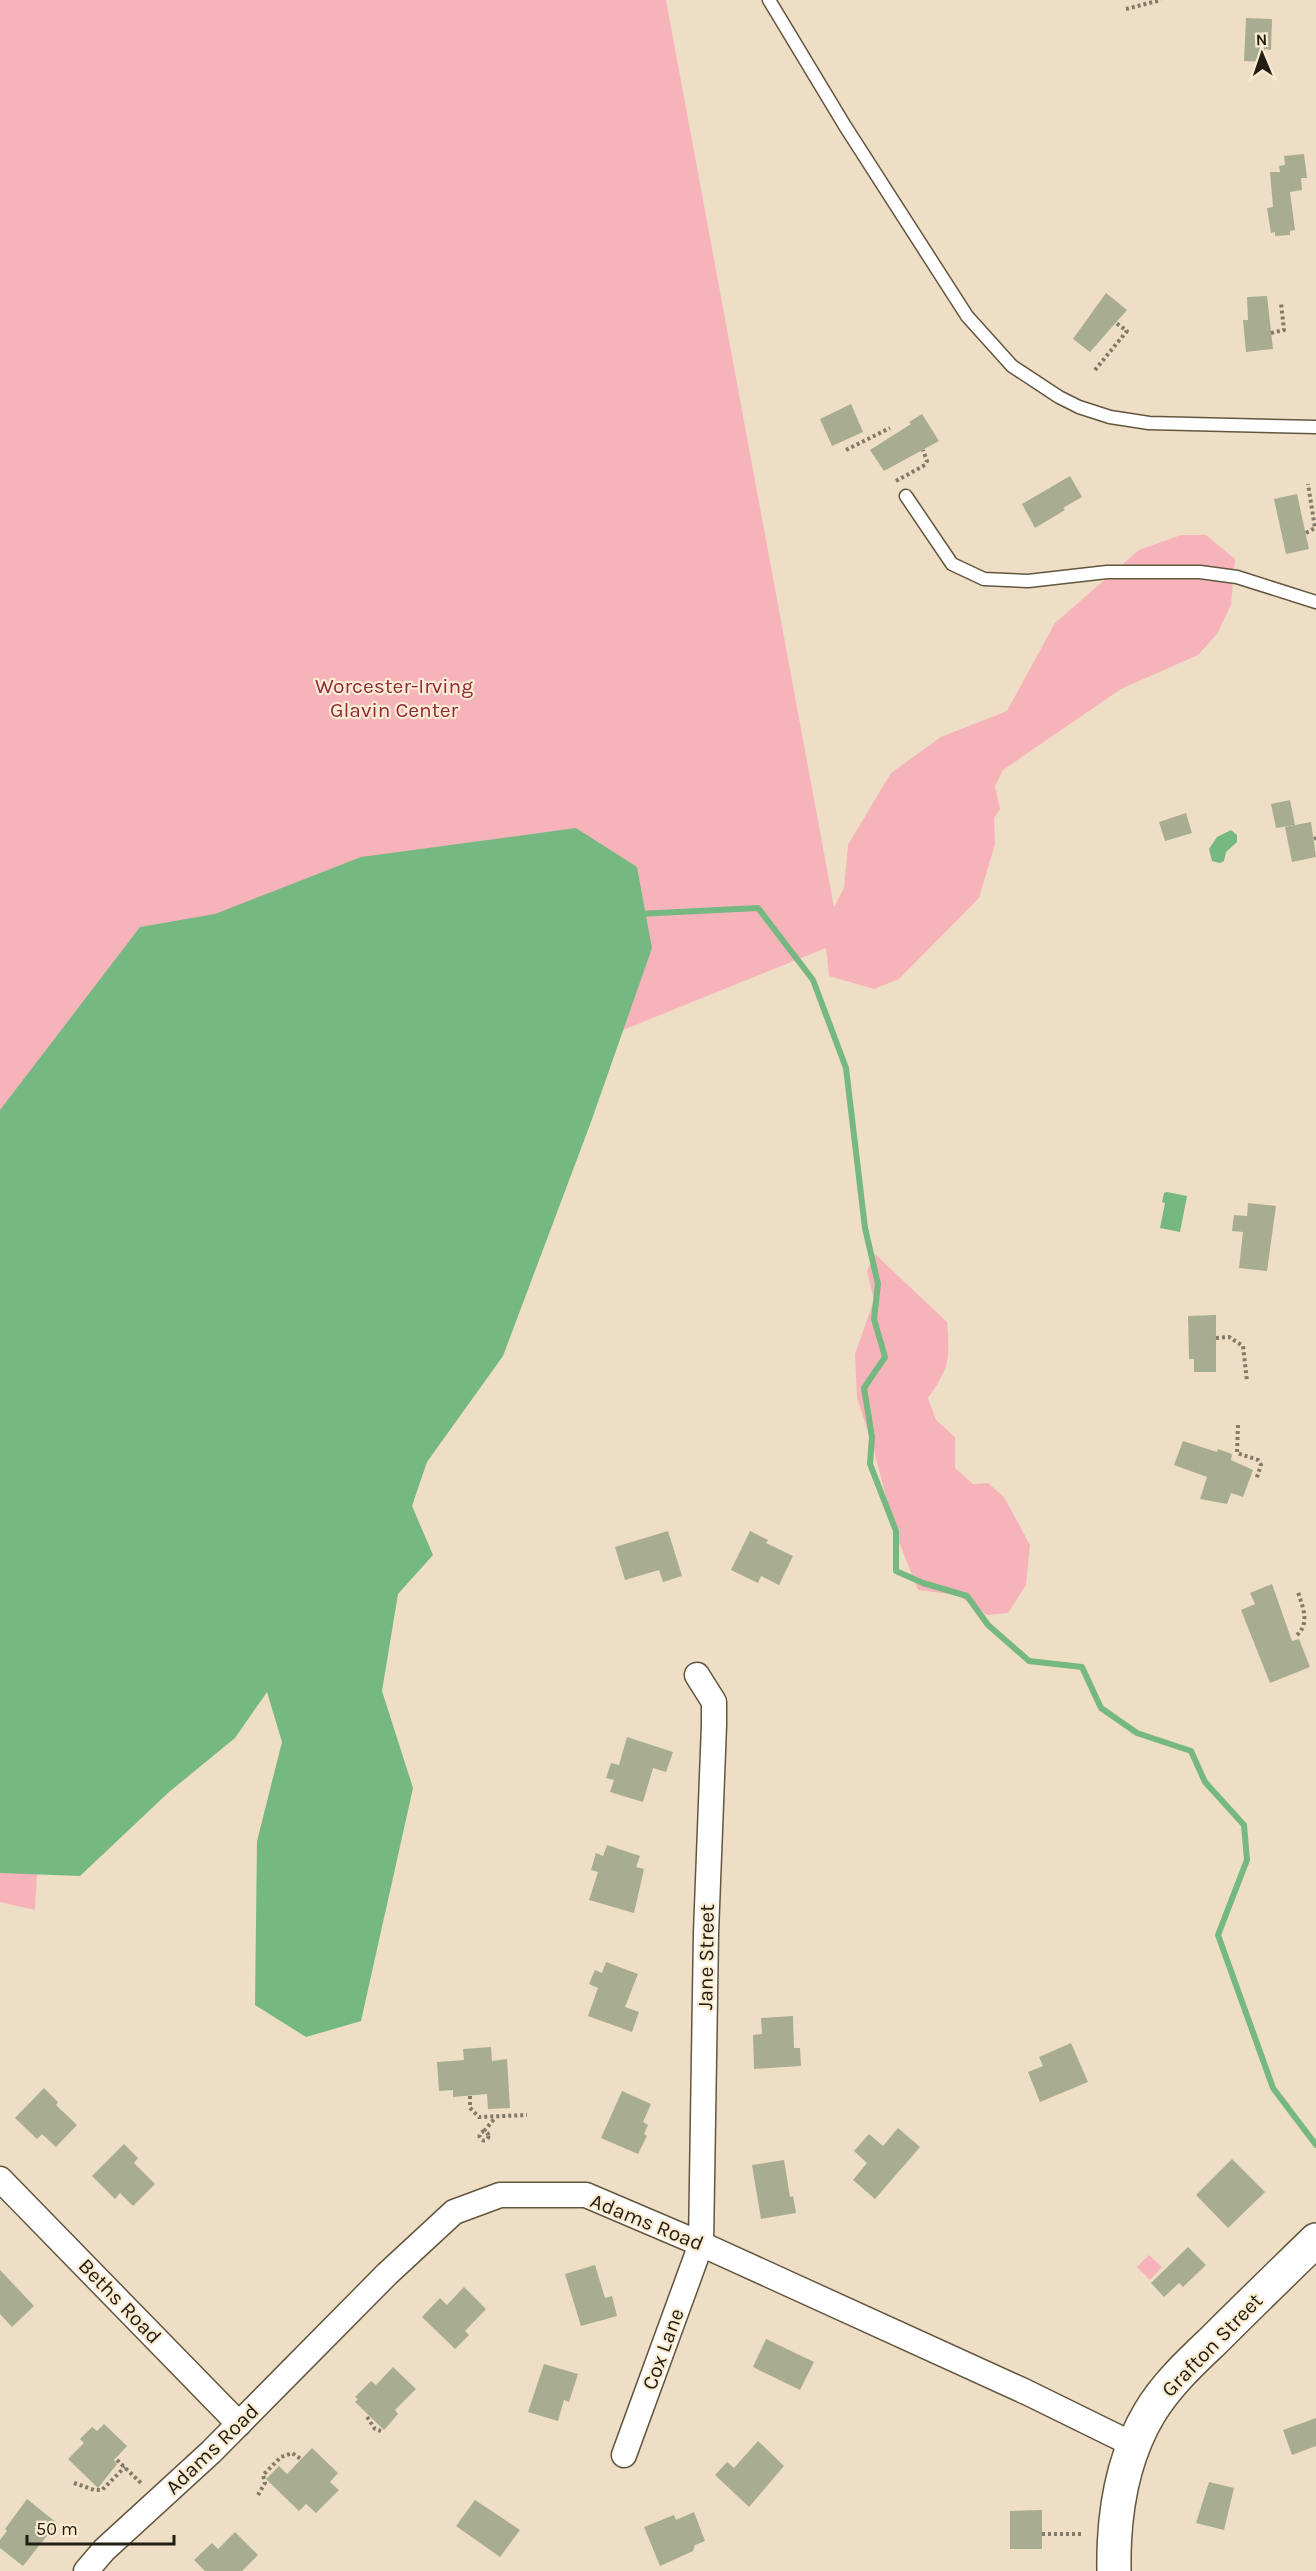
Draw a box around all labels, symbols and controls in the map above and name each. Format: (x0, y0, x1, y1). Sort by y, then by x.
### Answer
north arrow (1232, 24, 1292, 84)
text: N (1255, 30, 1268, 49)
park label: Worcester-Irving Glavin Center (315, 674, 473, 722)
street label: Jane Street (693, 1904, 719, 2010)
street label: Adams Road (587, 2188, 707, 2256)
street label: Beths Road (74, 2254, 166, 2348)
street label: Grafton Street (1157, 2288, 1267, 2402)
street label: Cox Lane (637, 2305, 689, 2393)
street label: Adams Road (160, 2399, 264, 2499)
scale bar (27, 2508, 174, 2546)
text: 50 m (36, 2518, 78, 2540)

